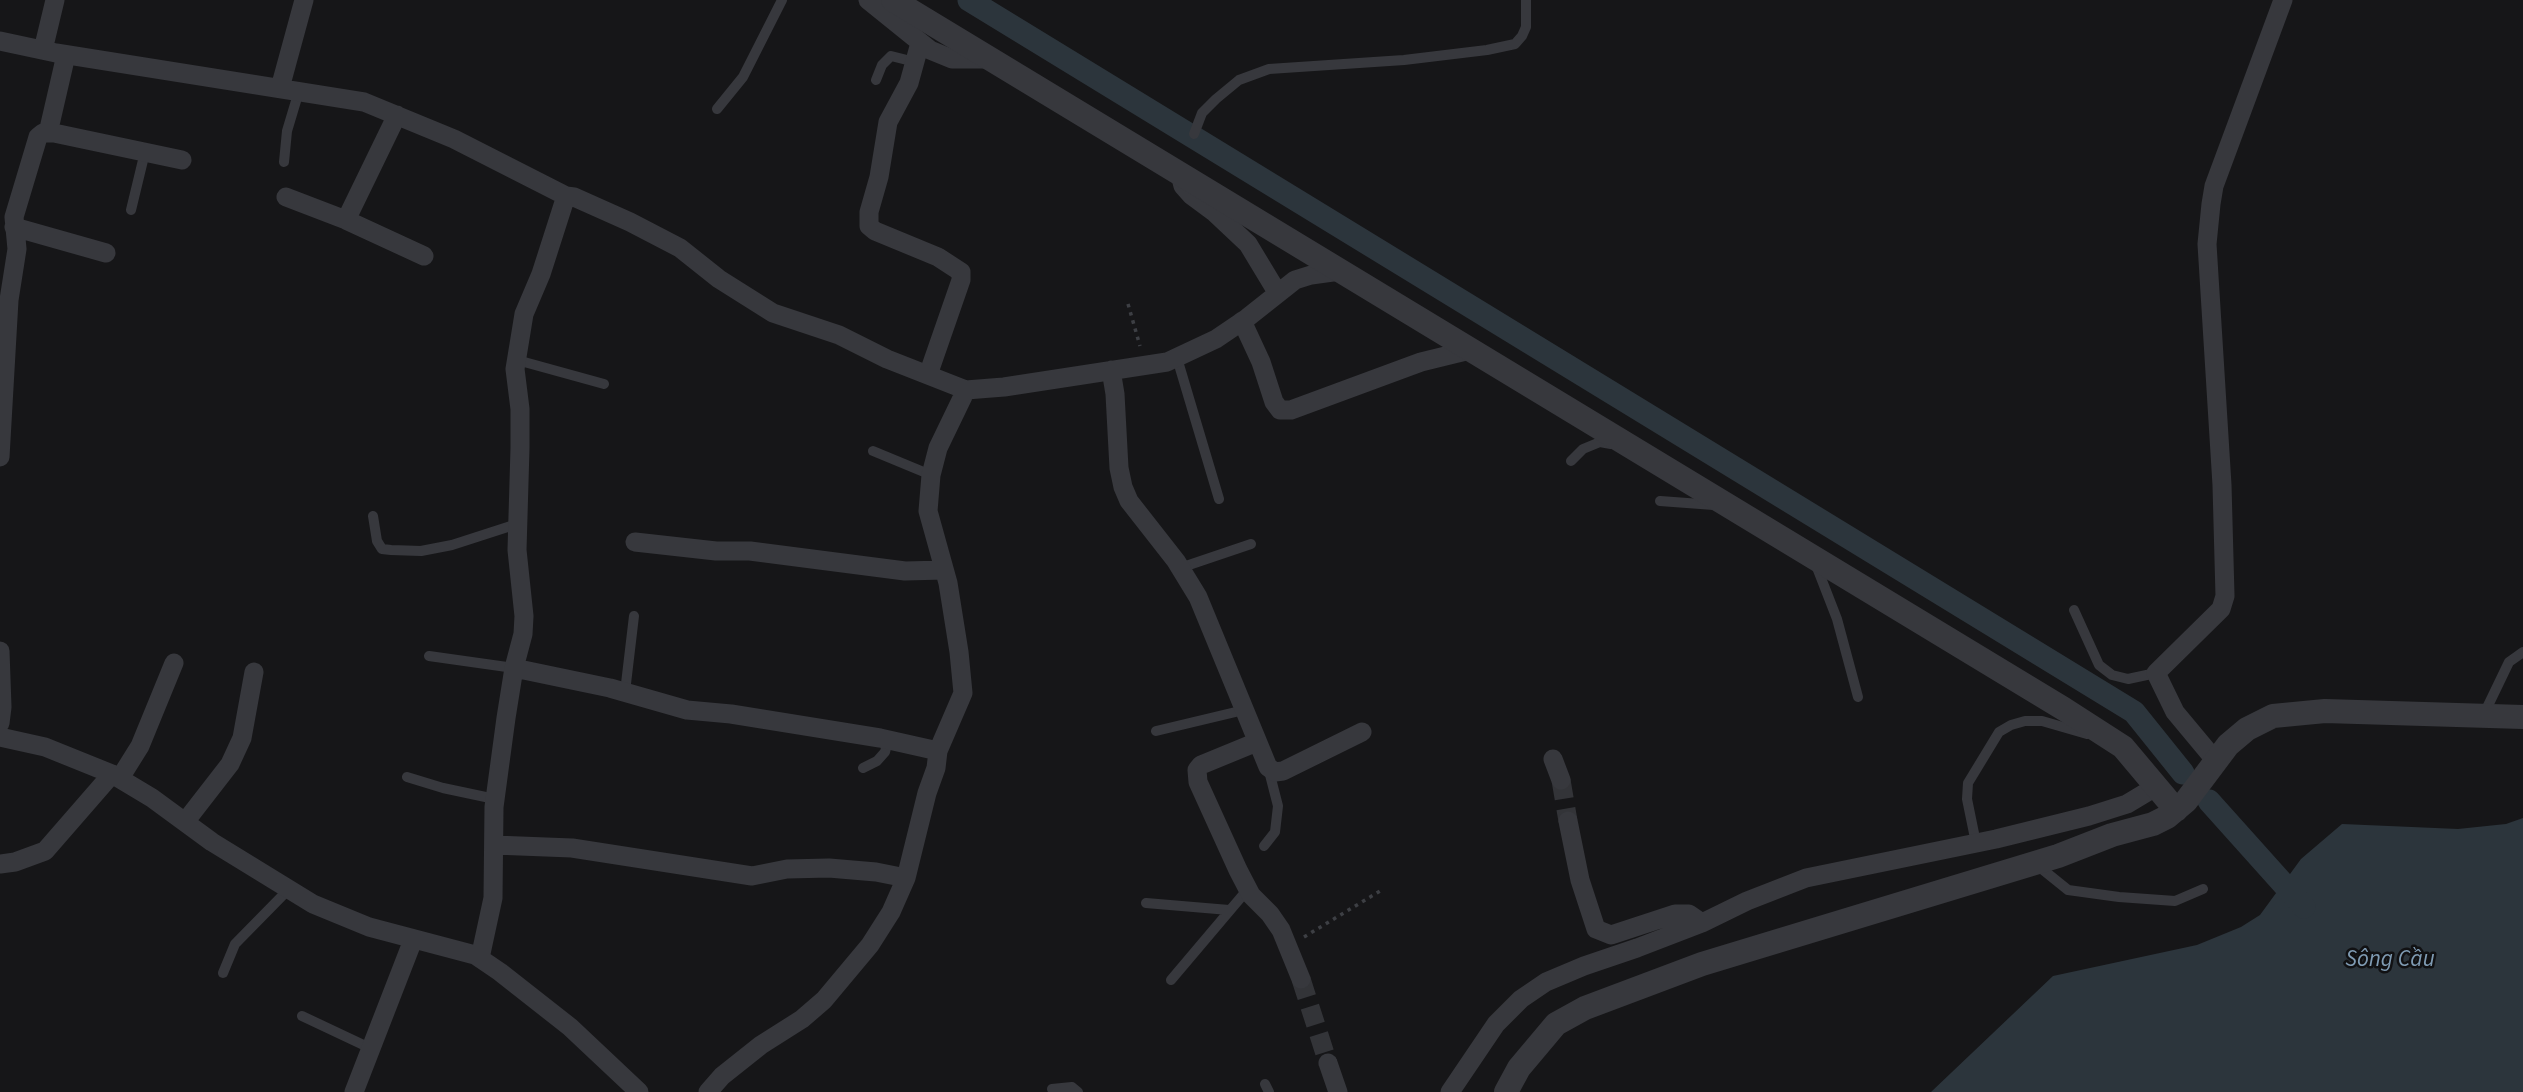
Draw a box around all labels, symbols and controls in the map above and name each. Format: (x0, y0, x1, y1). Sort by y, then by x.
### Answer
water label: Sông Cầu (2345, 947, 2435, 975)

